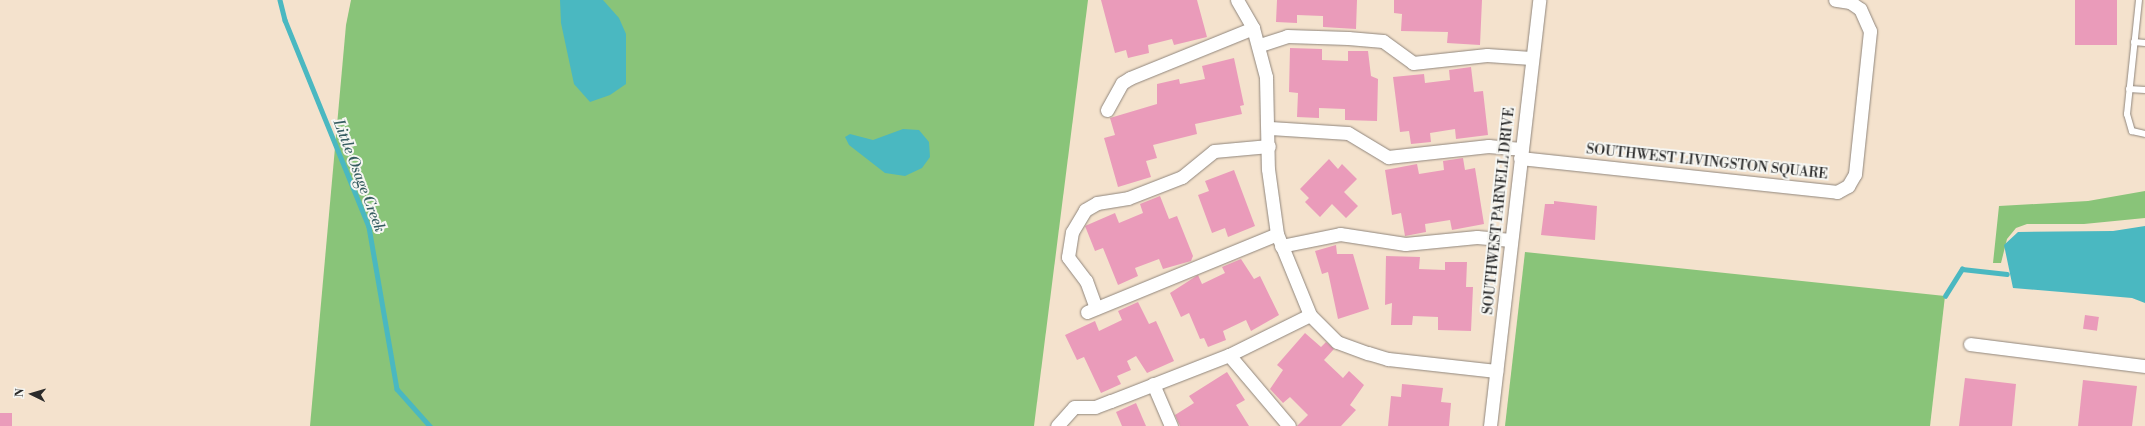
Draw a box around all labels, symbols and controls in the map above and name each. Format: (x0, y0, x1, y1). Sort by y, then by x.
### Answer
street label: SOUTHWEST PARNELL DRIVE (1480, 107, 1518, 315)
water label: Little Osage Creek (329, 117, 389, 235)
street label: SOUTHWEST LIVINGSTON SQUARE (1585, 141, 1829, 183)
north arrow (12, 374, 52, 414)
text: N (13, 388, 27, 398)

